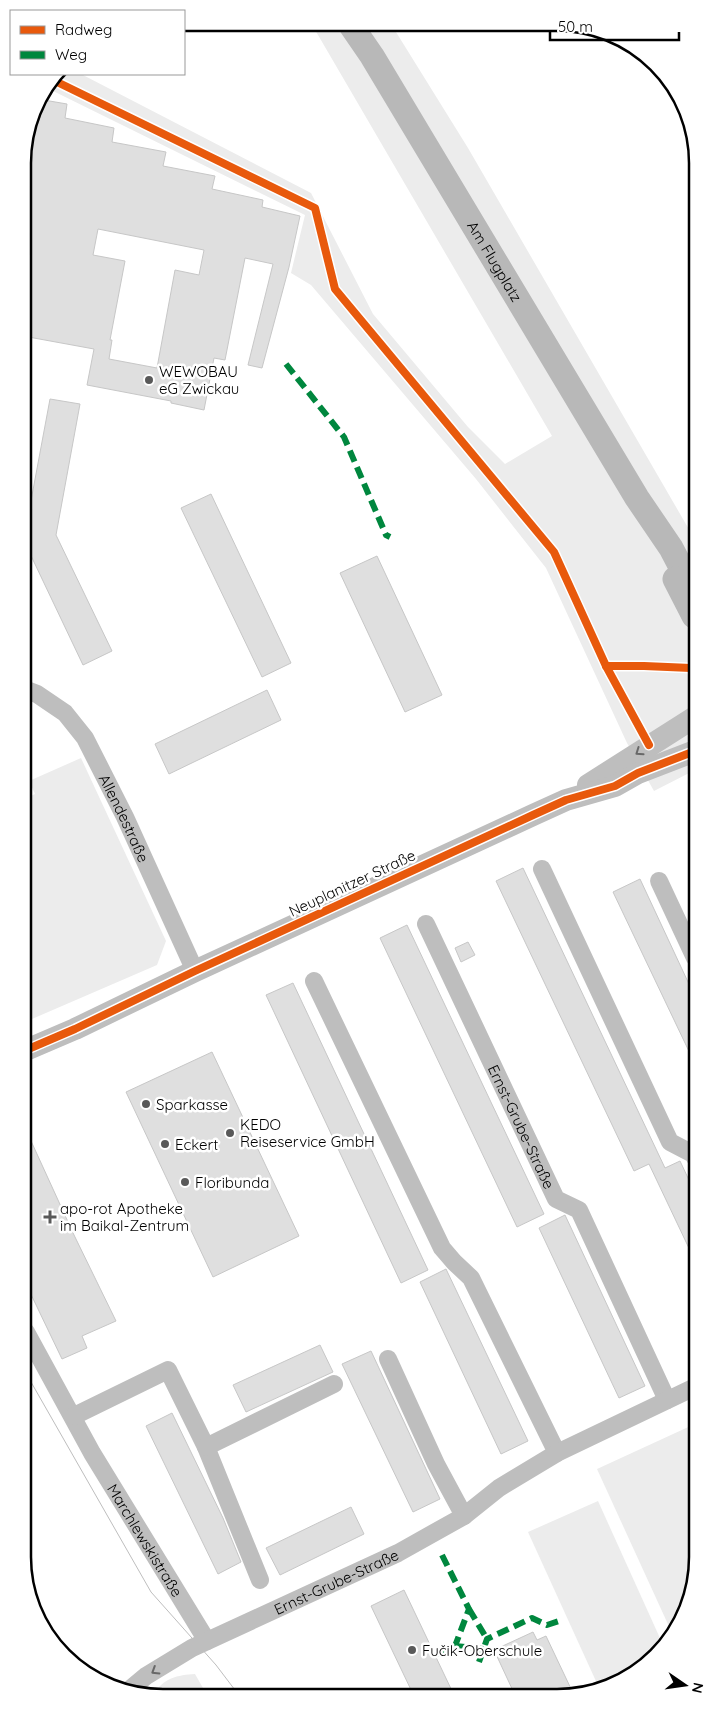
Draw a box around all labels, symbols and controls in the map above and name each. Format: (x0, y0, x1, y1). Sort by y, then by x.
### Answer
legend (10, 10, 185, 75)
scale bar (550, 10, 679, 42)
text: 50 m (558, 17, 593, 36)
text: Radweg (55, 20, 112, 39)
text: Weg (55, 45, 87, 64)
street label: Am Flugplatz (463, 217, 527, 305)
place label: WEWOBAU eG Zwickau (159, 362, 239, 398)
marker: WEWOBAU eG Zwickau (143, 374, 155, 386)
one-way arrow (635, 746, 645, 755)
street label: Allendestraße (95, 771, 154, 865)
street label: Neuplanitzer Straße (286, 845, 418, 921)
street label: Ernst-Grube-Straße (484, 1061, 559, 1192)
place label: Sparkasse (156, 1095, 228, 1114)
marker: Sparkasse (140, 1098, 152, 1110)
place label: KEDO Reiseservice GmbH (240, 1115, 375, 1151)
marker: KEDO Reiseservice GmbH (224, 1127, 236, 1139)
place label: Eckert (175, 1135, 218, 1154)
marker: Eckert (159, 1138, 171, 1150)
place label: Floribunda (195, 1173, 269, 1192)
marker: Floribunda (179, 1176, 191, 1188)
place label: apo-rot Apotheke im Baikal-Zentrum (60, 1199, 189, 1235)
marker: apo-rot Apotheke im Baikal-Zentrum (44, 1211, 56, 1223)
street label: Marchlewskistraße (104, 1480, 187, 1600)
street label: Ernst-Grube-Straße (271, 1545, 401, 1618)
place label: Fučik-Oberschule (422, 1641, 542, 1660)
marker: Fučik-Oberschule (406, 1644, 418, 1656)
north arrow (660, 1660, 710, 1710)
one-way arrow (152, 1664, 161, 1674)
text: N (688, 1681, 708, 1695)

